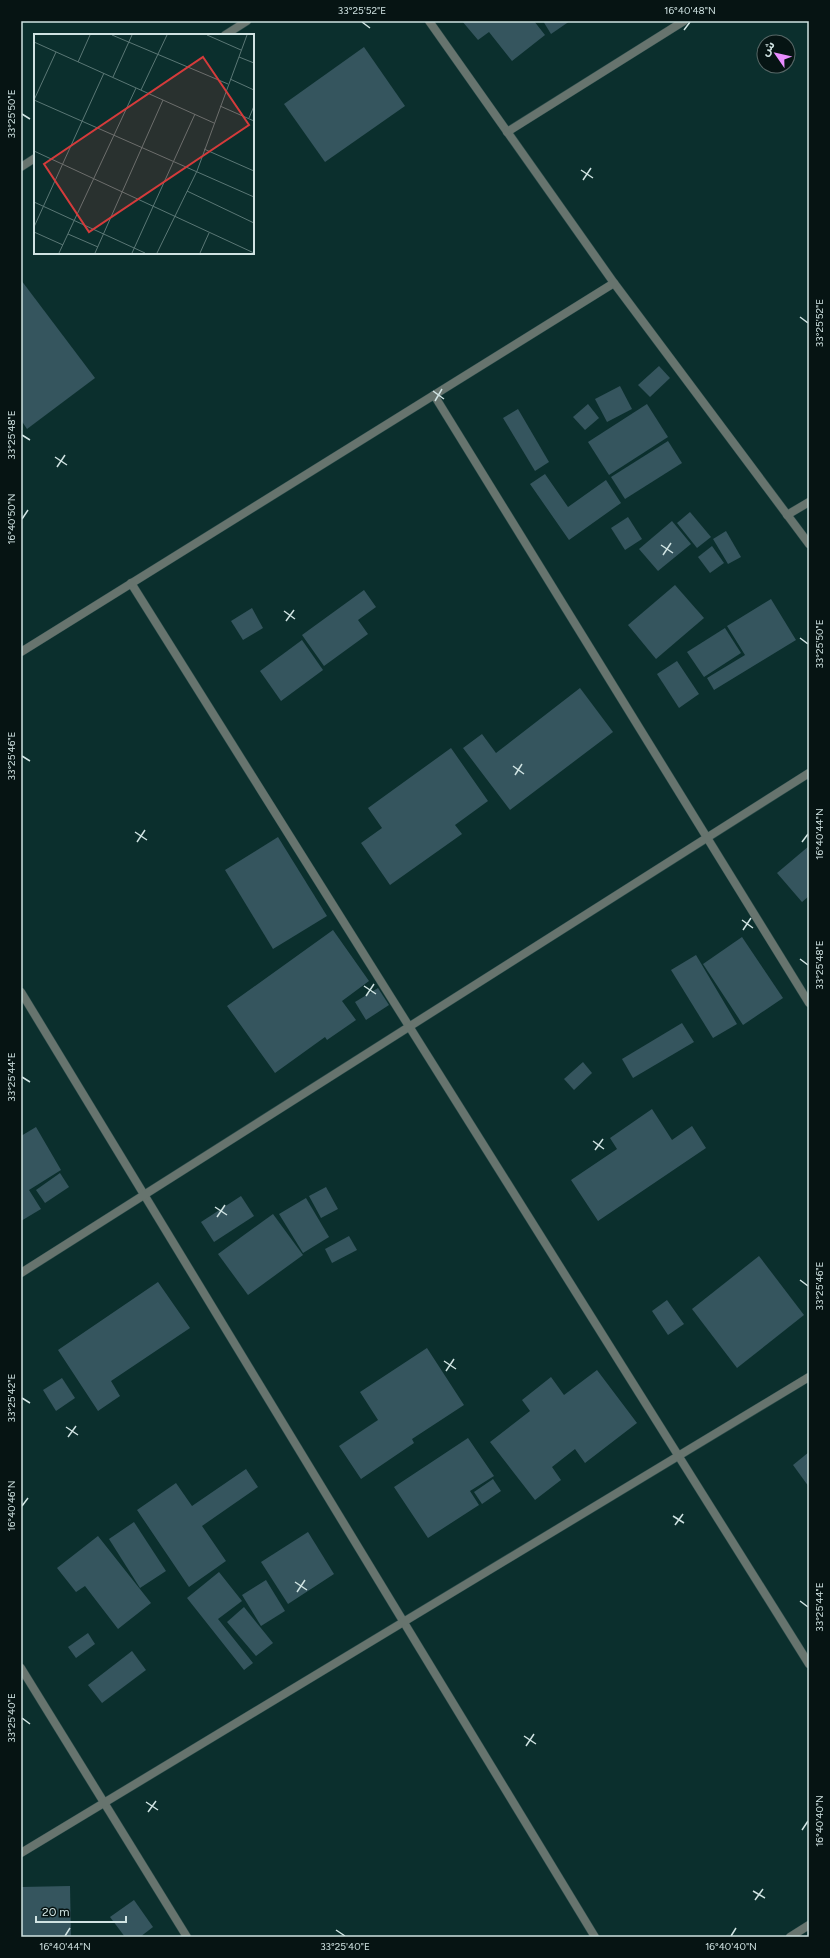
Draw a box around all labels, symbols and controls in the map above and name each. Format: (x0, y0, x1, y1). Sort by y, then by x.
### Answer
text: 33°25'52"E (338, 4, 386, 17)
text: 16°40'48"N (664, 4, 716, 17)
inset map (34, 34, 254, 254)
north arrow (756, 34, 796, 74)
text: ش (759, 39, 778, 59)
text: 33°25'50"E (5, 89, 18, 139)
text: 33°25'52"E (813, 299, 826, 347)
text: 33°25'48"E (5, 410, 18, 460)
text: 16°40'50"N (5, 493, 18, 545)
text: 33°25'50"E (813, 619, 826, 669)
text: 33°25'46"E (5, 731, 18, 780)
text: 16°40'44"N (813, 808, 826, 860)
text: 33°25'48"E (813, 940, 826, 990)
text: 33°25'44"E (5, 1052, 18, 1102)
text: 33°25'46"E (813, 1261, 826, 1310)
text: 33°25'42"E (5, 1374, 18, 1422)
text: 16°40'46"N (5, 1481, 18, 1531)
text: 33°25'44"E (813, 1582, 826, 1632)
text: 33°25'40"E (5, 1693, 18, 1743)
text: 16°40'40"N (813, 1795, 826, 1847)
scale bar (36, 1898, 126, 1924)
text: 20 m (42, 1905, 70, 1919)
text: 16°40'44"N (39, 1940, 91, 1953)
text: 33°25'40"E (320, 1940, 370, 1953)
text: 16°40'40"N (705, 1940, 757, 1953)

